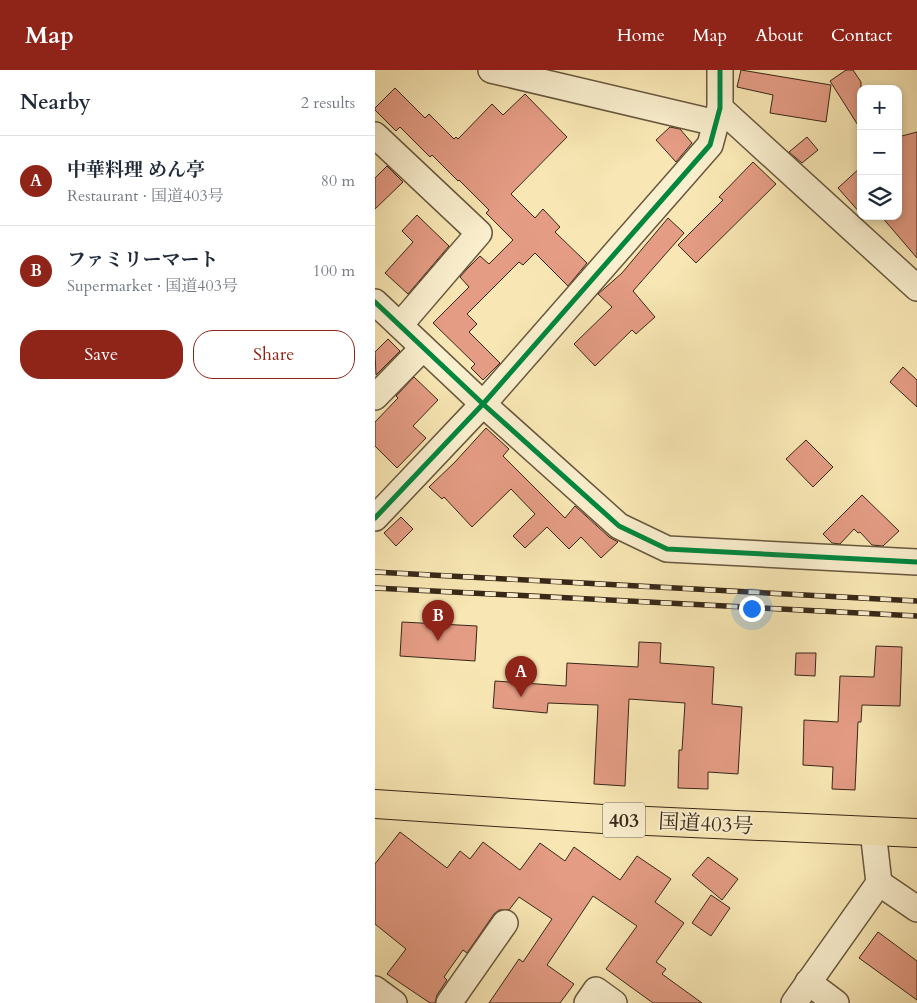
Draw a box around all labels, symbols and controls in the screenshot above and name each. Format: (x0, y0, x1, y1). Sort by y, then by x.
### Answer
text: Map (25, 19, 74, 52)
text: Home (617, 23, 665, 48)
text: Map (693, 23, 727, 48)
text: About (755, 23, 803, 48)
text: Contact (831, 23, 892, 48)
map controls (857, 85, 902, 220)
button: + (857, 85, 902, 130)
text: Nearby (20, 88, 91, 117)
text: 2 results (301, 92, 355, 114)
button: − (857, 130, 902, 175)
text: 中華料理 めん亭 (67, 157, 205, 183)
text: A (30, 170, 42, 192)
text: 80 m (321, 170, 355, 192)
button: layers (857, 175, 902, 220)
text: Restaurant · 国道403号 (67, 185, 224, 207)
text: ファミリーマート (67, 247, 219, 273)
text: B (30, 260, 42, 282)
text: 100 m (313, 260, 355, 282)
text: Supermarket · 国道403号 (67, 275, 238, 297)
button: Save (20, 330, 183, 379)
button: Share (193, 330, 355, 379)
your location (739, 596, 765, 622)
pin: B (422, 600, 454, 641)
pin: A (505, 656, 537, 697)
road number: 403 (603, 802, 645, 838)
street label: 国道403号 (658, 807, 754, 841)

